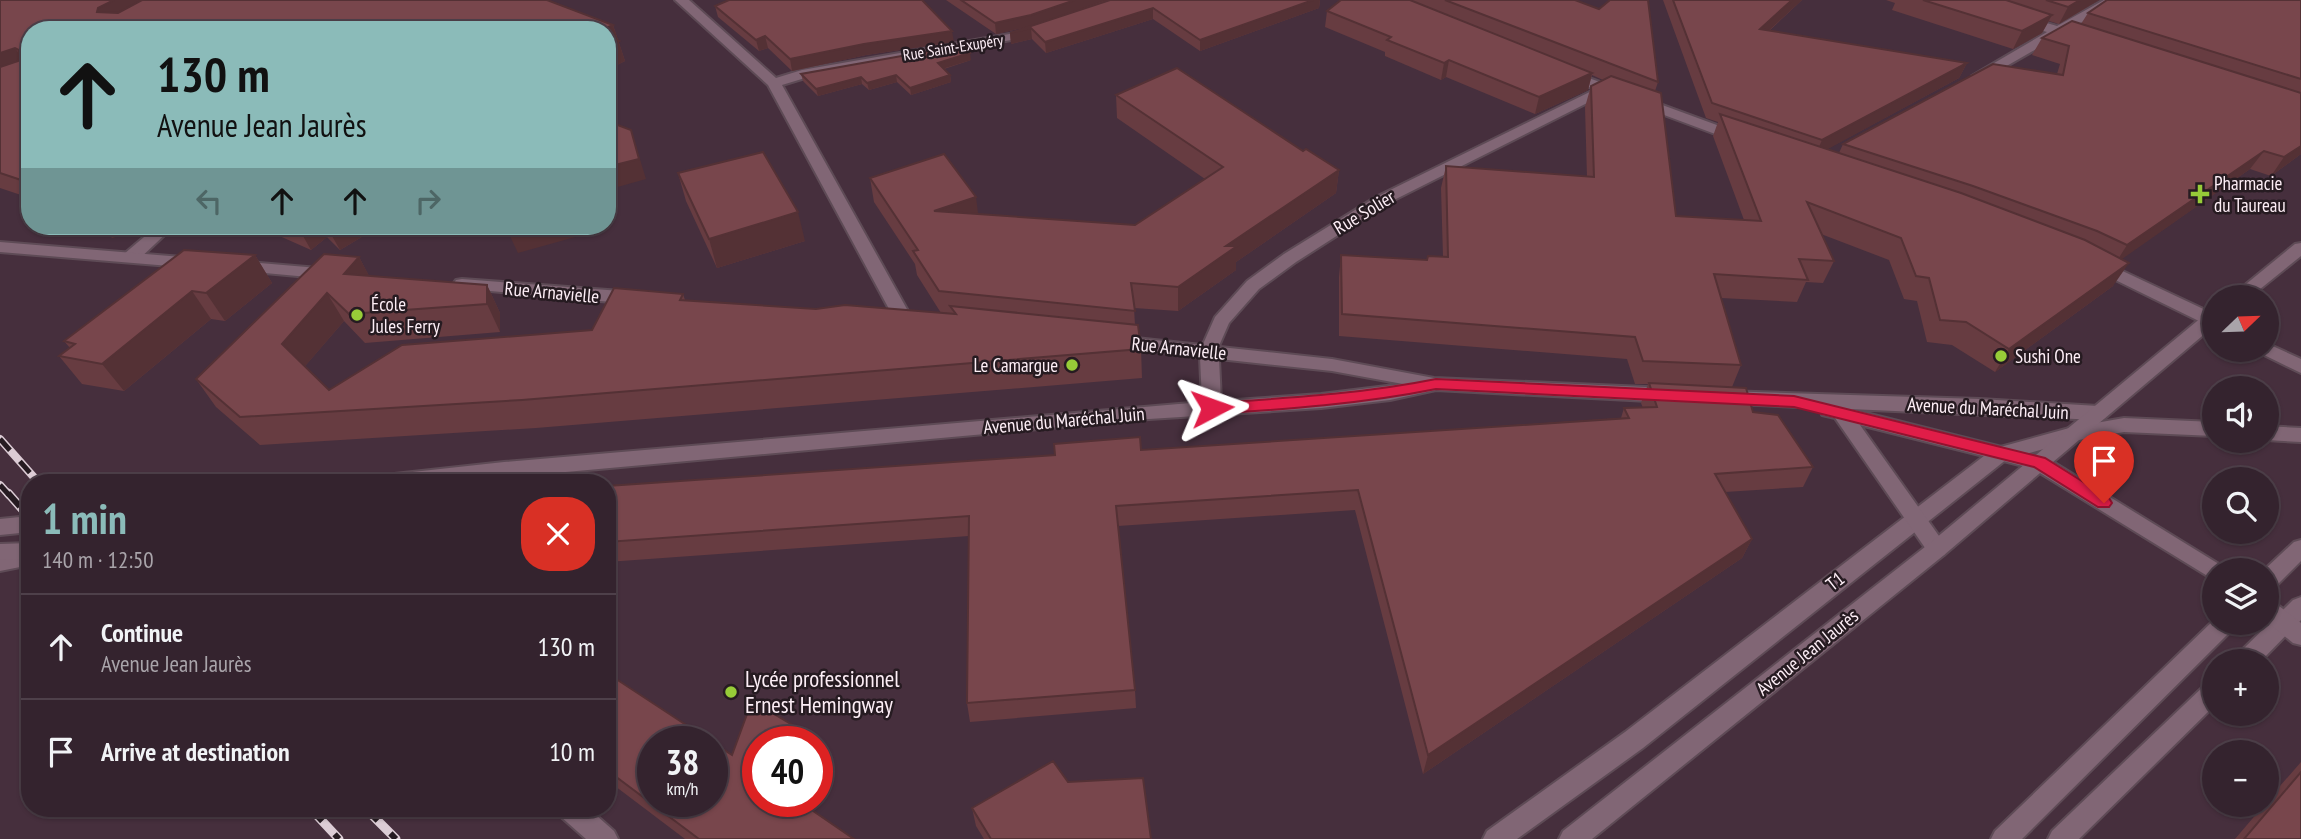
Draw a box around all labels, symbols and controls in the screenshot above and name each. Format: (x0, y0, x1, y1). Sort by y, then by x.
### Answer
street label: Rue Saint-Exupéry (901, 29, 1005, 65)
text: 130 m (157, 42, 270, 106)
icon: ahead (42, 49, 133, 140)
text: Avenue Jean Jaurès (157, 104, 366, 146)
place label: Pharmacie du Taureau (2214, 171, 2286, 217)
icon: left (190, 182, 228, 220)
icon: ahead (263, 182, 301, 220)
icon: ahead (336, 182, 374, 220)
icon: right (409, 182, 447, 220)
street label: Rue Solier (1329, 184, 1400, 240)
marker: Pharmacie du Taureau (2192, 186, 2208, 202)
street label: Rue Arnavielle (504, 276, 600, 308)
north arrow (2202, 285, 2278, 362)
map controls (2202, 285, 2279, 817)
place label: École Jules Ferry (370, 292, 441, 338)
marker: École Jules Ferry (349, 307, 365, 323)
street label: Rue Arnavielle (1131, 331, 1228, 365)
place label: Sushi One (2015, 344, 2081, 368)
marker: Sushi One (1993, 348, 2009, 364)
place label: Le Camargue (974, 353, 1058, 377)
marker: Le Camargue (1064, 357, 1080, 373)
position arrow (1175, 371, 1249, 445)
button: sound (2202, 376, 2279, 453)
street label: Avenue du Maréchal Juin (1907, 392, 2069, 424)
street label: Avenue du Maréchal Juin (982, 401, 1146, 439)
pin (2074, 431, 2134, 503)
icon: arrive (2085, 442, 2123, 480)
button: search (2202, 467, 2279, 544)
text: 1 min (42, 491, 127, 546)
button: close (521, 497, 595, 571)
text: 140 m · 12:50 (42, 545, 154, 574)
button: layers (2202, 558, 2279, 635)
street label: T1 (1821, 566, 1849, 596)
street label: Avenue Jean Jaurès (1751, 604, 1863, 700)
text: Continue (101, 616, 183, 649)
icon: ahead (42, 628, 80, 666)
text: 130 m (537, 630, 595, 663)
text: Avenue Jean Jaurès (101, 649, 252, 678)
button: + (2202, 649, 2279, 726)
place label: Lycée professionnel Ernest Hemingway (745, 664, 900, 719)
marker: Lycée professionnel Ernest Hemingway (723, 684, 739, 700)
speed limit sign: 40 (742, 726, 833, 817)
icon: arrive (42, 733, 80, 771)
text: Arrive at destination (101, 735, 290, 768)
text: 10 m (549, 735, 595, 768)
text: 38 (666, 739, 699, 785)
button: − (2202, 740, 2279, 817)
text: km/h (667, 777, 698, 800)

